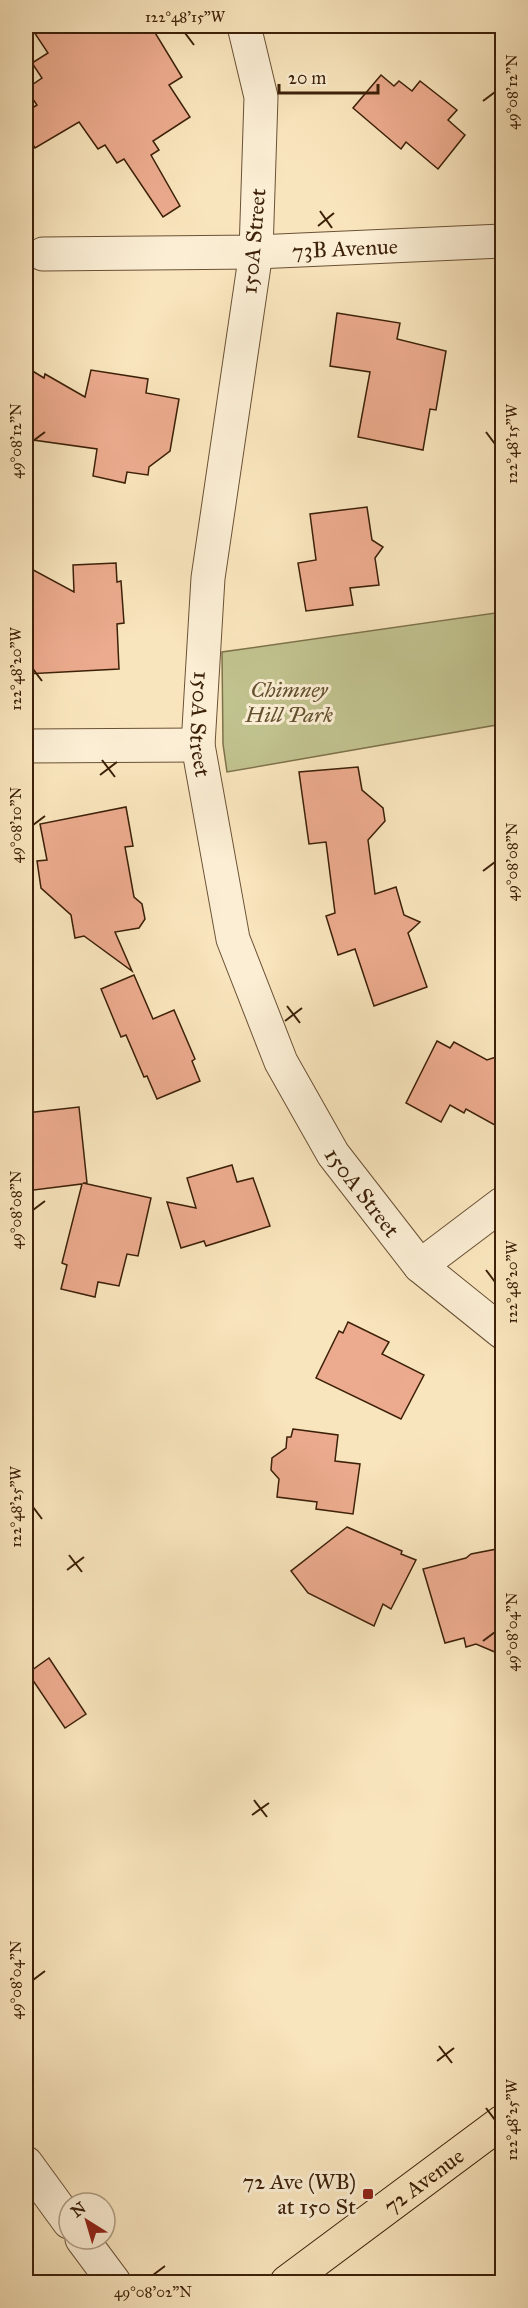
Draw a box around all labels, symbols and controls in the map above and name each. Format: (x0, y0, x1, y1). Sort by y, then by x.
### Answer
text: 122°48'15"W (145, 8, 226, 26)
text: 49°08'12"N (503, 54, 521, 130)
scale bar (279, 57, 378, 95)
text: 20 m (288, 67, 326, 89)
street label: 150A Street (235, 187, 272, 295)
street label: 73B Avenue (291, 233, 398, 264)
text: 49°08'12"N (7, 403, 25, 479)
text: 122°48'15"W (503, 403, 521, 484)
text: 122°48'20"W (7, 626, 25, 711)
street label: 150A Street (184, 670, 217, 779)
park label: Chimney Hill Park (244, 676, 333, 728)
text: 49°08'10"N (7, 786, 25, 863)
text: 49°08'08"N (503, 822, 521, 901)
street label: 150A Street (319, 1144, 405, 1243)
text: 49°08'08"N (7, 1170, 25, 1249)
text: 122°48'20"W (503, 1239, 521, 1324)
text: 122°48'25"W (7, 1465, 25, 1548)
text: 49°08'04"N (503, 1592, 521, 1672)
text: 49°08'04"N (7, 1940, 25, 2020)
text: 122°48'25"W (503, 2078, 521, 2161)
street label: 72 Avenue (378, 2142, 469, 2220)
place label: 72 Ave (WB) at 150 St (243, 2168, 356, 2220)
marker: 72 Ave (WB) at 150 St (361, 2187, 375, 2201)
north arrow (57, 2191, 117, 2251)
text: N (67, 2197, 90, 2221)
text: 49°08'02"N (114, 2283, 192, 2301)

